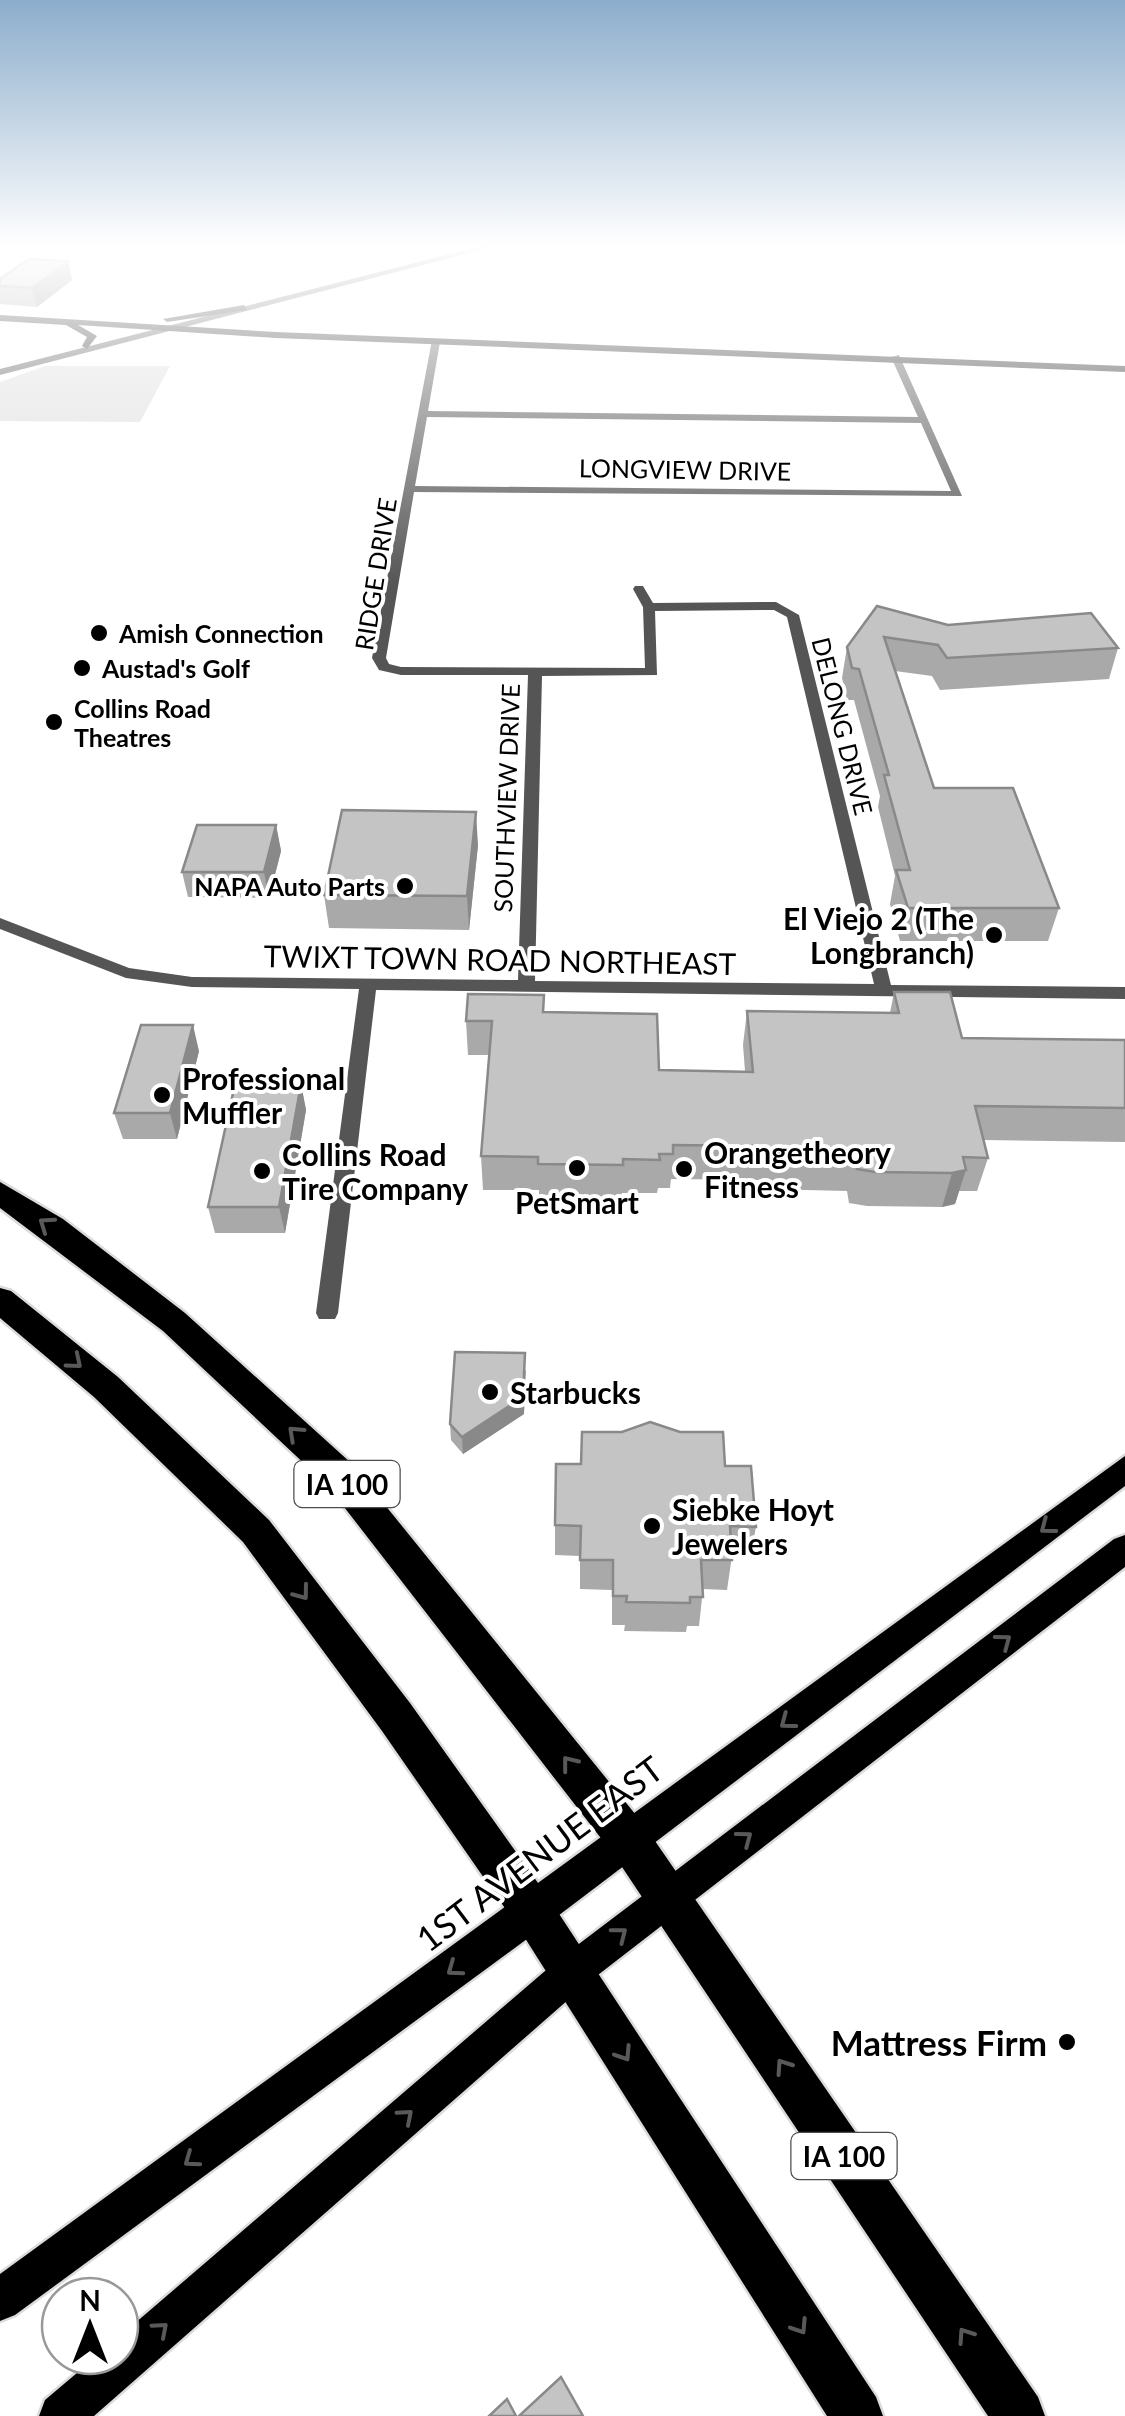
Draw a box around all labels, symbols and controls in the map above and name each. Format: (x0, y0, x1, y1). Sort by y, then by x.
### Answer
street label: LONGVIEW DRIVE (579, 452, 791, 486)
street label: RIDGE DRIVE (348, 496, 402, 652)
place label: Amish Connection (118, 618, 324, 648)
marker: Amish Connection (88, 622, 110, 644)
street label: DELONG DRIVE (806, 634, 880, 818)
place label: Austad's Golf (101, 653, 250, 683)
marker: Austad's Golf (71, 657, 93, 679)
street label: SOUTHVIEW DRIVE (487, 683, 525, 913)
place label: Collins Road Theatres (74, 693, 211, 752)
marker: Collins Road Theatres (43, 711, 65, 733)
place label: NAPA Auto Parts (194, 871, 385, 901)
marker: NAPA Auto Parts (394, 875, 416, 897)
place label: El Viejo 2 (The Longbranch) (783, 900, 974, 970)
marker: El Viejo 2 (The Longbranch) (983, 924, 1005, 946)
street label: TWIXT TOWN ROAD NORTHEAST (263, 937, 737, 981)
place label: Professional Muffler (182, 1060, 345, 1130)
marker: Professional Muffler (151, 1084, 173, 1106)
place label: Orangetheory Fitness (704, 1134, 891, 1204)
place label: Collins Road Tire Company (282, 1136, 468, 1206)
marker: PetSmart (566, 1157, 588, 1179)
marker: Orangetheory Fitness (673, 1158, 695, 1180)
marker: Collins Road Tire Company (251, 1160, 273, 1182)
place label: PetSmart (515, 1184, 639, 1220)
one-way arrow (39, 1218, 58, 1236)
one-way arrow (64, 1350, 82, 1368)
place label: Starbucks (510, 1374, 641, 1410)
marker: Starbucks (479, 1381, 501, 1403)
one-way arrow (288, 1427, 306, 1445)
road number: IA 100 (294, 1461, 400, 1507)
place label: Siebke Hoyt Jewelers (672, 1491, 834, 1561)
marker: Siebke Hoyt Jewelers (641, 1515, 663, 1537)
one-way arrow (1040, 1516, 1058, 1533)
one-way arrow (291, 1582, 308, 1600)
one-way arrow (993, 1636, 1011, 1653)
one-way arrow (780, 1710, 798, 1727)
street label: 1ST AVENUE EAST (408, 1746, 671, 1959)
one-way arrow (563, 1757, 581, 1775)
one-way arrow (734, 1832, 752, 1849)
one-way arrow (608, 1928, 626, 1946)
one-way arrow (447, 1958, 465, 1975)
place label: Mattress Firm (831, 2021, 1047, 2063)
marker: Mattress Firm (1056, 2031, 1078, 2053)
one-way arrow (612, 2043, 631, 2061)
one-way arrow (776, 2059, 795, 2077)
one-way arrow (395, 2109, 413, 2127)
road number: IA 100 (792, 2133, 896, 2179)
one-way arrow (184, 2149, 202, 2166)
north arrow (40, 2276, 140, 2376)
text: N (79, 2283, 101, 2317)
one-way arrow (788, 2316, 807, 2334)
one-way arrow (150, 2323, 168, 2341)
one-way arrow (958, 2328, 977, 2346)

